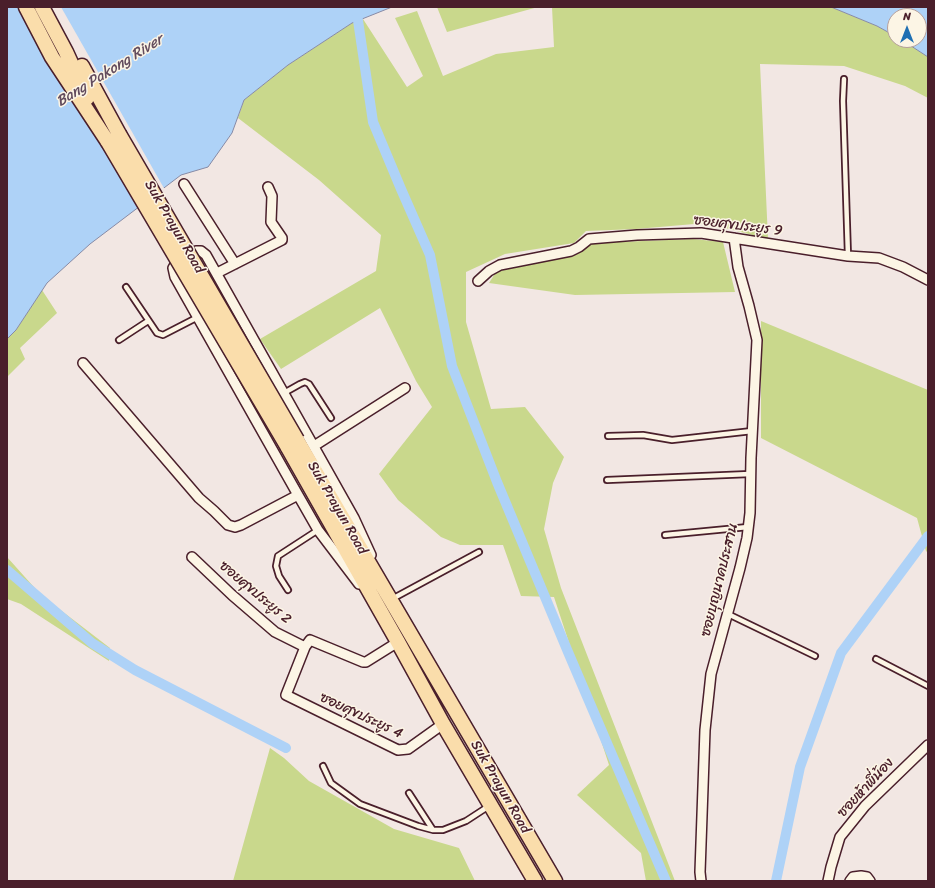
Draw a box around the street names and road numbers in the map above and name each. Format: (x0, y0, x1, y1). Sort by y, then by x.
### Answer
street label: Suk Prayun Road (141, 177, 207, 277)
street label: ซอยศุขประยูร 9 (693, 212, 783, 240)
street label: Suk Prayun Road (304, 458, 370, 558)
street label: ซอยบุญนาคประสาน (698, 521, 742, 639)
street label: ซอยศุขประยูร 2 (216, 558, 294, 628)
street label: ซอยศุขประยูร 4 (317, 689, 405, 743)
street label: Suk Prayun Road (467, 737, 533, 837)
street label: ซอยห้าพี่น้อง (834, 755, 898, 821)

